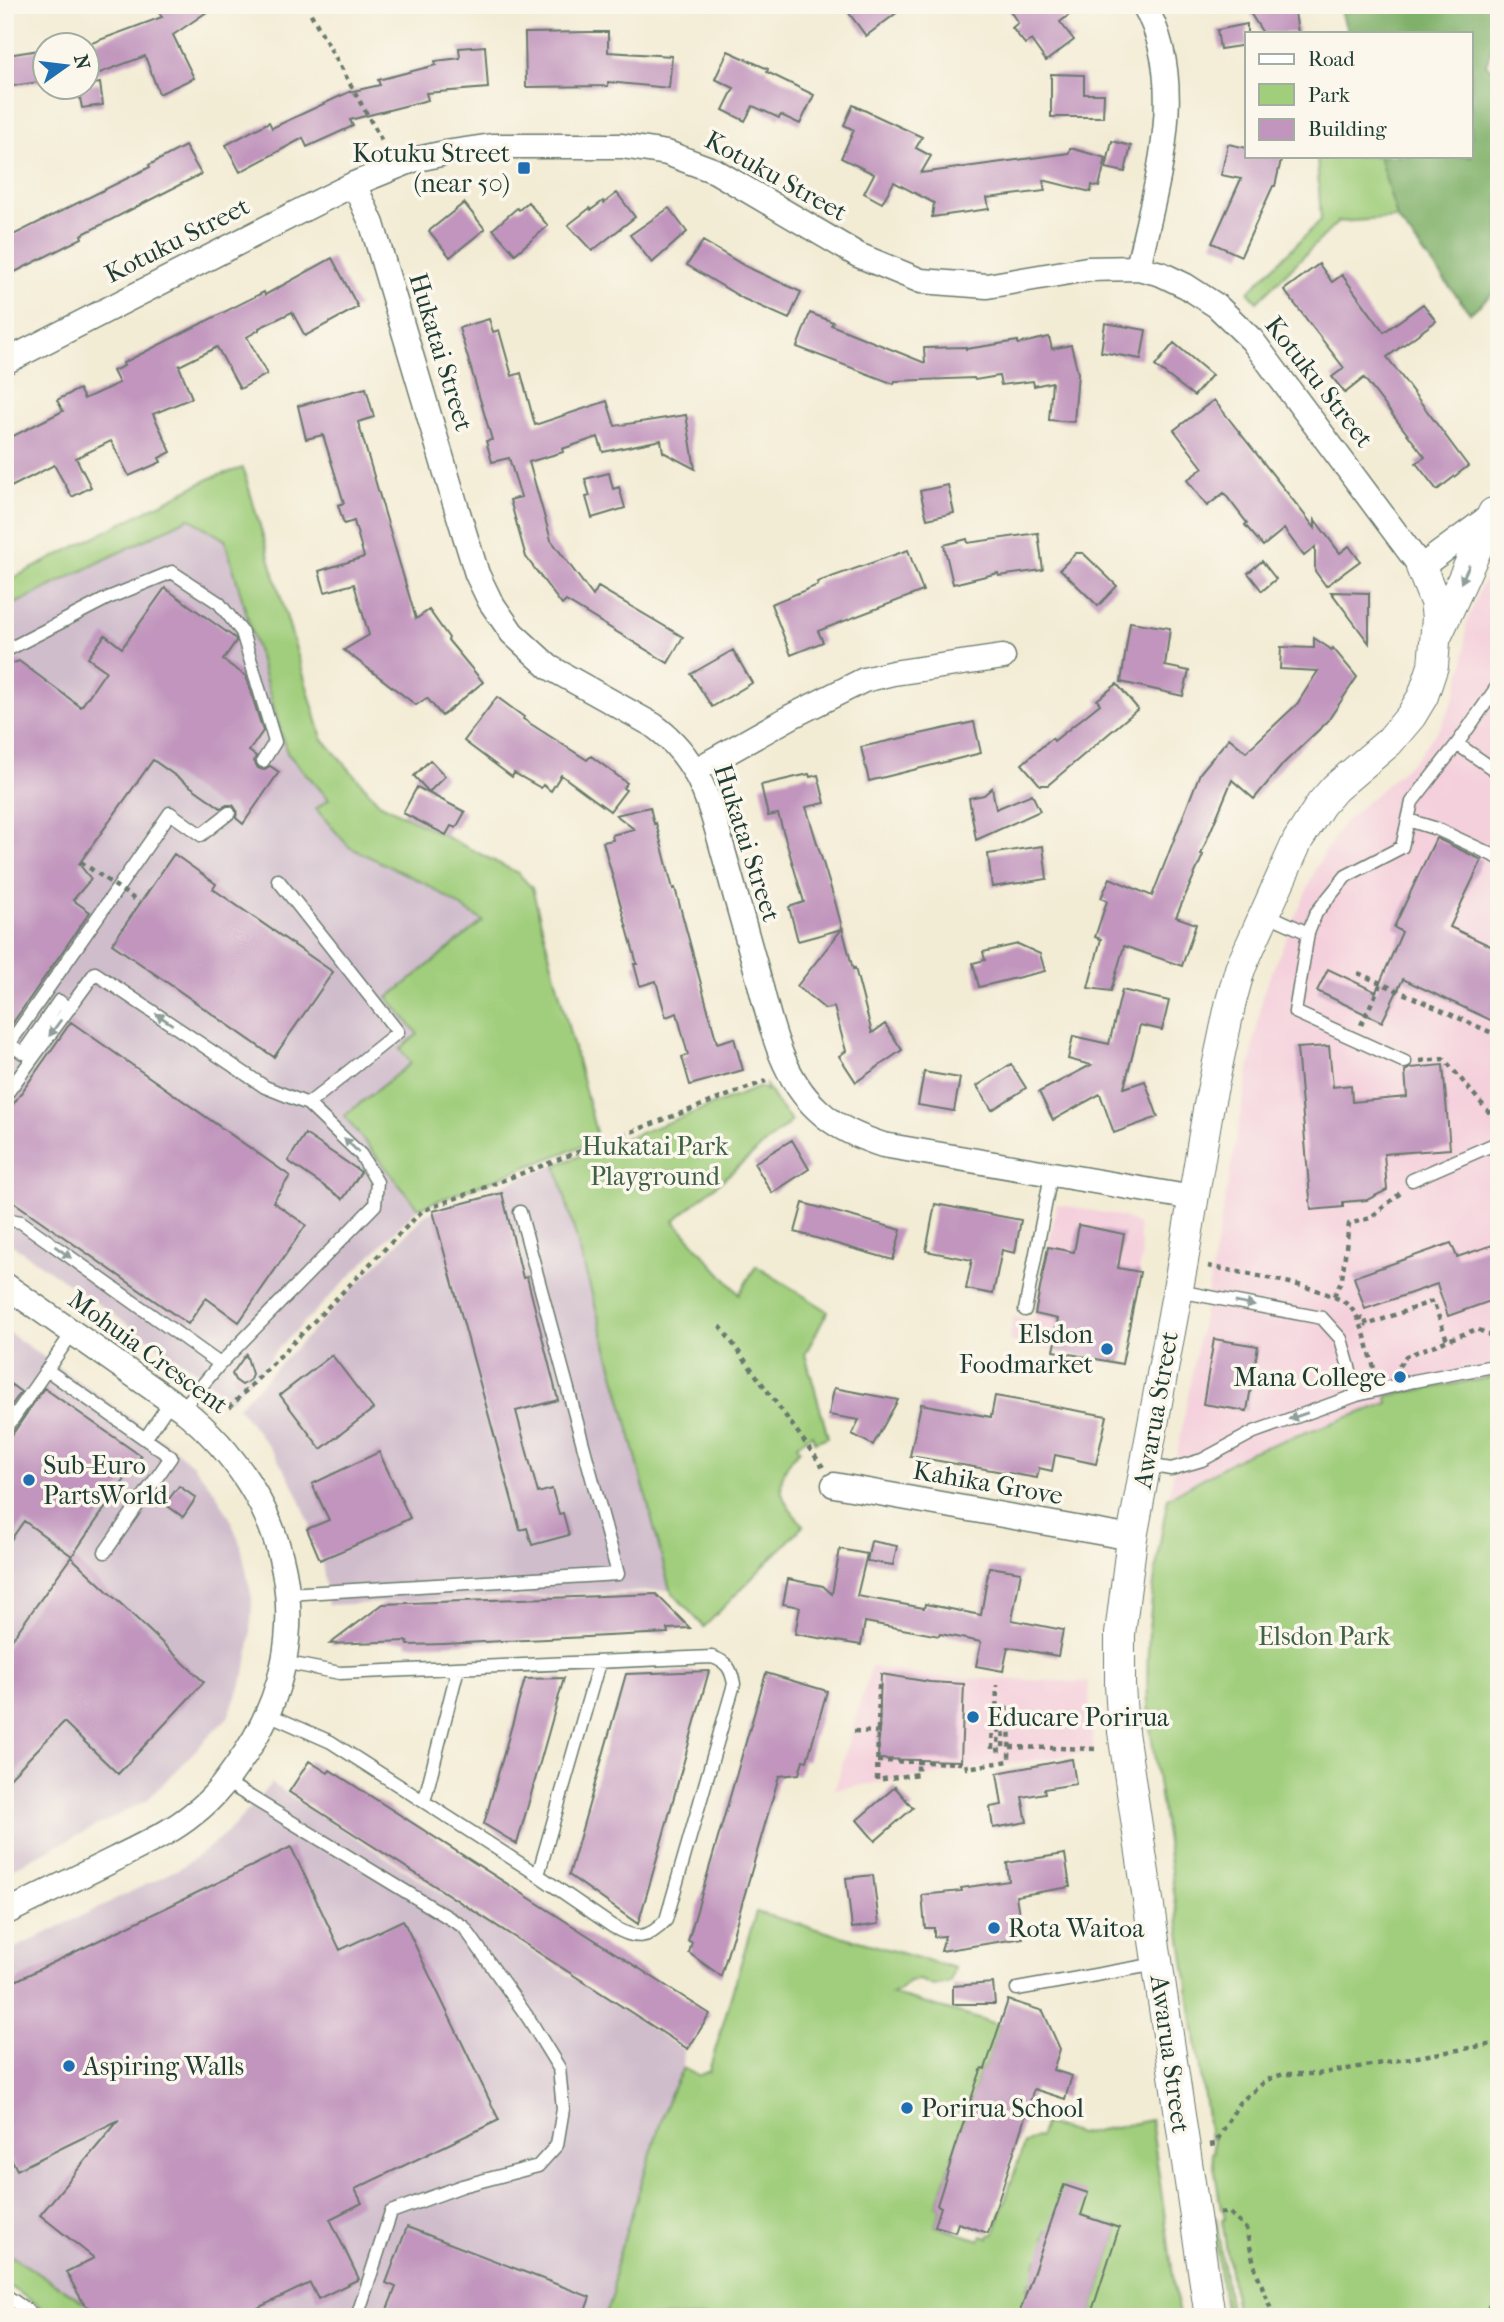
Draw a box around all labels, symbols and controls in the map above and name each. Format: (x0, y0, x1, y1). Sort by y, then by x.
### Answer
north arrow (32, 32, 102, 102)
legend (1245, 32, 1472, 158)
text: Road (1308, 47, 1355, 71)
text: N (69, 52, 94, 72)
text: Park (1308, 83, 1350, 107)
text: Building (1308, 117, 1387, 141)
street label: Kotuku Street (699, 124, 853, 228)
place label: Kotuku Street (near 50) (352, 138, 511, 199)
marker: Kotuku Street (near 50) (516, 160, 532, 176)
street label: Kotuku Street (100, 190, 255, 290)
street label: Hukatai Street (402, 269, 480, 435)
street label: Kotuku Street (1258, 310, 1380, 454)
one-way arrow (1459, 564, 1471, 584)
street label: Hukatai Street (707, 760, 787, 926)
one-way arrow (155, 1012, 173, 1026)
one-way arrow (48, 1019, 62, 1037)
park label: Hukatai Park Playground (582, 1131, 729, 1192)
one-way arrow (343, 1138, 360, 1154)
one-way arrow (54, 1245, 72, 1259)
street label: Mohuia Crescent (62, 1284, 235, 1421)
one-way arrow (1234, 1299, 1256, 1310)
place label: Elsdon Foodmarket (959, 1319, 1094, 1380)
street label: Awarua Street (1127, 1328, 1185, 1492)
marker: Elsdon Foodmarket (1099, 1341, 1115, 1357)
place label: Mana College (1233, 1362, 1386, 1393)
marker: Mana College (1392, 1369, 1408, 1385)
one-way arrow (1288, 1411, 1309, 1422)
place label: Sub-Euro PartsWorld (43, 1450, 169, 1511)
street label: Kahika Grove (911, 1455, 1066, 1511)
marker: Sub-Euro PartsWorld (21, 1472, 37, 1488)
park label: Elsdon Park (1258, 1621, 1391, 1652)
place label: Educare Porirua (987, 1702, 1170, 1733)
marker: Educare Porirua (965, 1709, 981, 1725)
place label: Rota Waitoa (1008, 1913, 1145, 1944)
marker: Rota Waitoa (986, 1920, 1002, 1936)
street label: Awarua Street (1143, 1972, 1197, 2136)
place label: Aspiring Walls (82, 2051, 244, 2082)
marker: Aspiring Walls (61, 2058, 77, 2074)
place label: Porirua School (921, 2093, 1084, 2124)
marker: Porirua School (899, 2100, 915, 2116)

